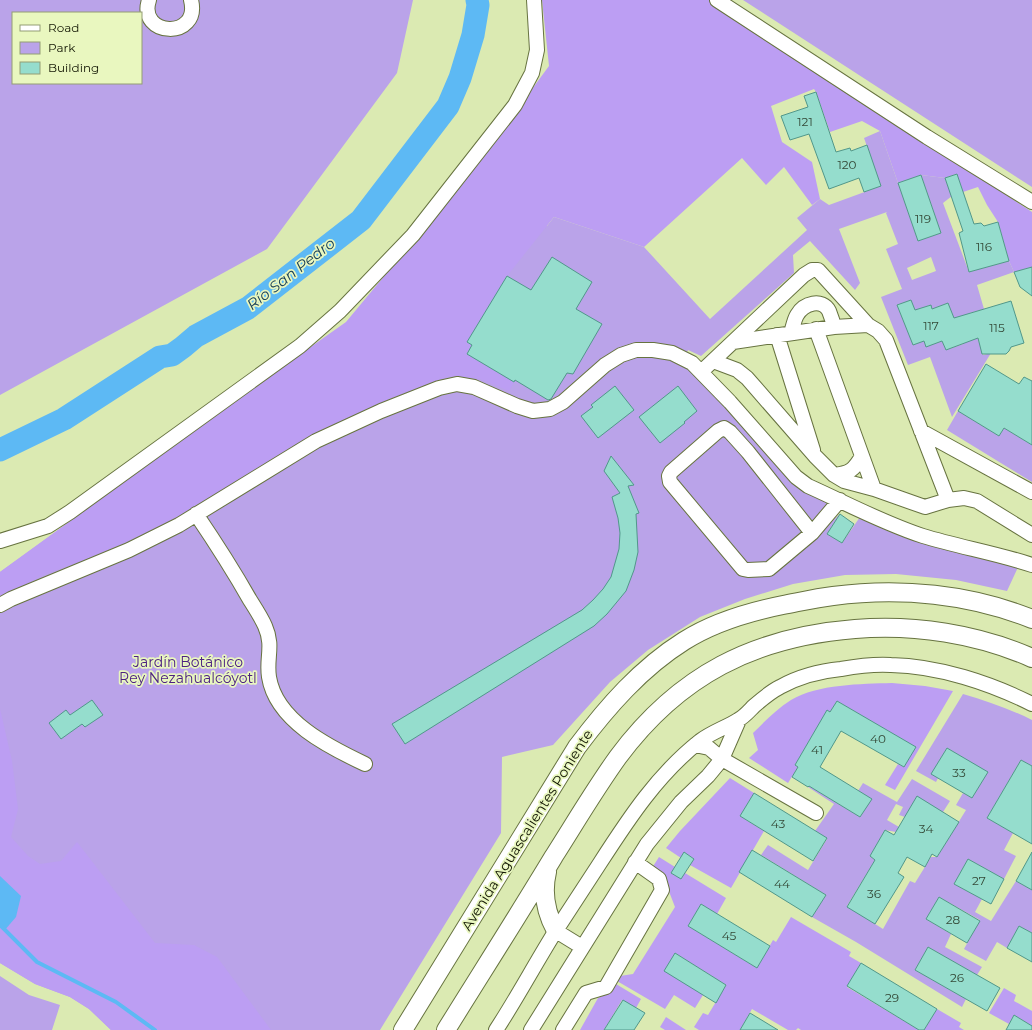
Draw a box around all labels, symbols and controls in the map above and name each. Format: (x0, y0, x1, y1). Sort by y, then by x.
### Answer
legend (12, 12, 142, 84)
text: Road (48, 20, 79, 35)
text: Park (48, 40, 76, 55)
text: Building (48, 60, 99, 75)
house number: 121 (797, 114, 813, 129)
house number: 120 (837, 157, 857, 172)
house number: 119 (915, 211, 931, 226)
water label: Río San Pedro (243, 233, 339, 314)
house number: 116 (976, 239, 992, 254)
house number: 117 (923, 318, 939, 333)
house number: 115 (989, 320, 1005, 335)
park label: Jardín Botánico Rey Nezahualcóyotl (119, 653, 257, 687)
street label: Avenida Aguascalientes Poniente (457, 726, 597, 934)
house number: 40 (870, 731, 886, 746)
house number: 41 (811, 742, 823, 757)
house number: 33 (952, 765, 966, 780)
house number: 43 (771, 816, 785, 831)
house number: 34 (919, 821, 933, 836)
house number: 27 (972, 873, 986, 888)
house number: 44 (774, 876, 790, 891)
house number: 36 (867, 886, 881, 901)
house number: 28 (946, 912, 961, 927)
house number: 45 (722, 928, 737, 943)
house number: 26 (950, 970, 964, 985)
house number: 29 (885, 990, 899, 1005)

